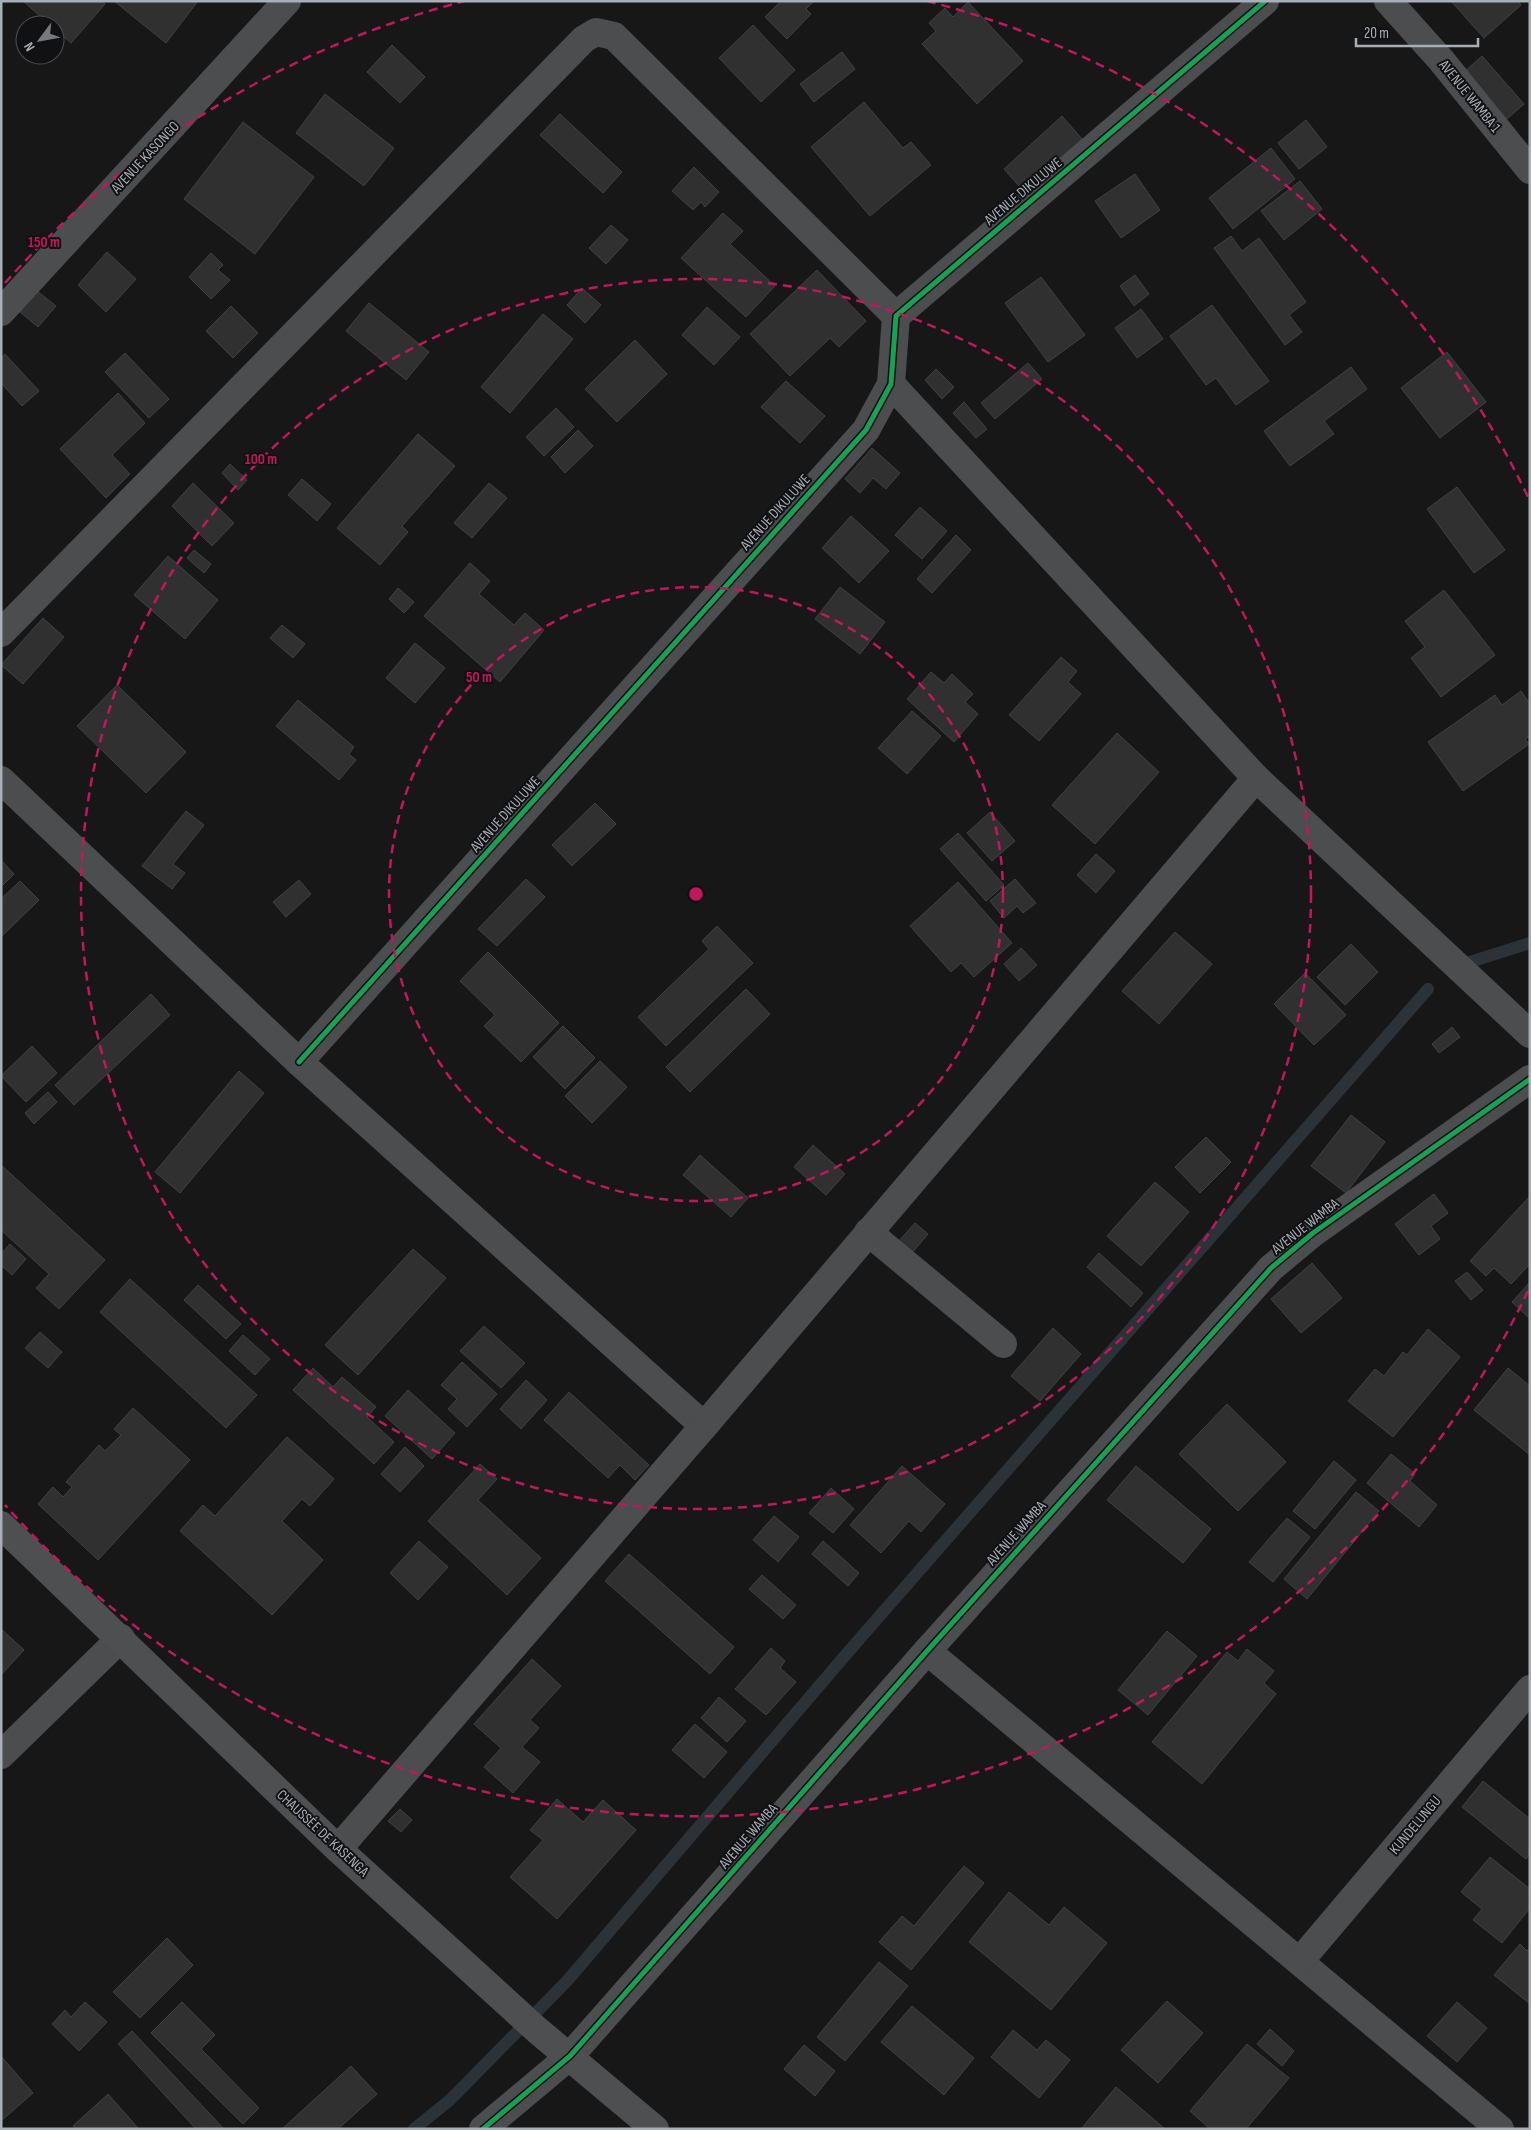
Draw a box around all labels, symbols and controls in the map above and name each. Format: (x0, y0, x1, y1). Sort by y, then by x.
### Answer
north arrow (15, 15, 65, 65)
scale bar (1356, 15, 1478, 47)
text: 20 m (1364, 24, 1389, 43)
text: N (20, 39, 39, 54)
street label: AVENUE WAMBA 1 (1434, 55, 1505, 137)
street label: AVENUE KASONGO (106, 117, 184, 198)
street label: AVENUE DIKULUWE (980, 153, 1066, 230)
text: 150 m (28, 233, 60, 252)
text: 100 m (245, 450, 277, 469)
street label: AVENUE DIKULUWE (736, 470, 815, 555)
text: 50 m (466, 668, 492, 687)
street label: AVENUE DIKULUWE (466, 772, 545, 857)
centre of rings (687, 885, 705, 903)
street label: AVENUE WAMBA (1267, 1194, 1343, 1259)
street label: AVENUE WAMBA (982, 1497, 1051, 1570)
street label: CHAUSSÉE DE KASENGA (273, 1786, 373, 1881)
street label: KUNDELUNGU (1385, 1792, 1445, 1859)
street label: AVENUE WAMBA (714, 1799, 782, 1874)

